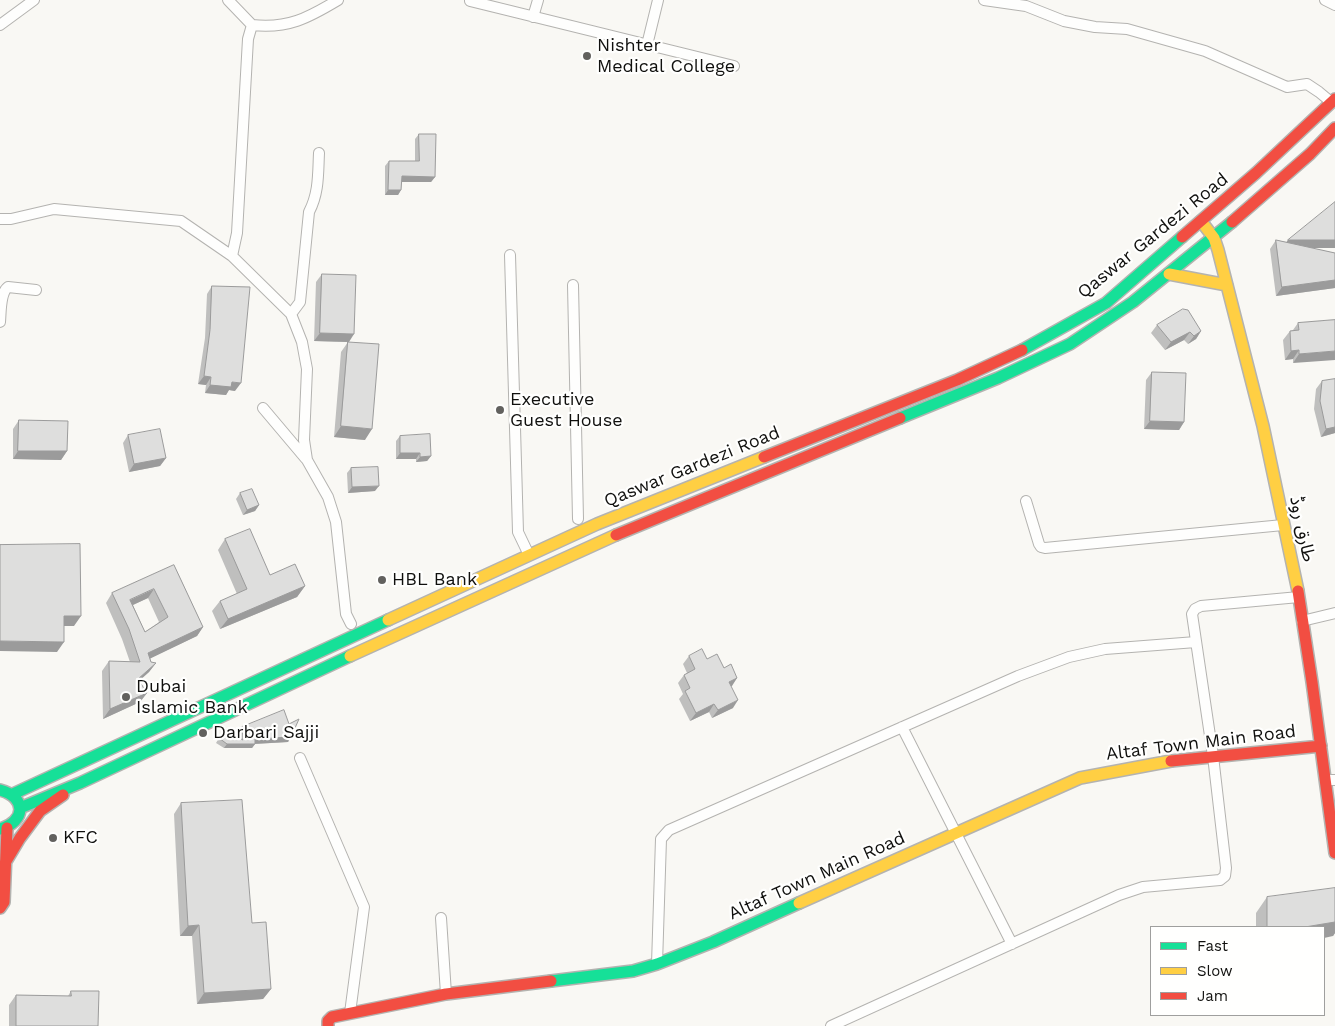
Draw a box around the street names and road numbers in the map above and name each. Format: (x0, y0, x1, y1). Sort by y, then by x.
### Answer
street label: Qaswar Gardezi Road (1073, 169, 1233, 303)
street label: Qaswar Gardezi Road (601, 422, 783, 512)
street label: طارق روڈ (1284, 494, 1320, 564)
street label: Altaf Town Main Road (1105, 721, 1297, 765)
street label: Altaf Town Main Road (725, 827, 909, 925)

